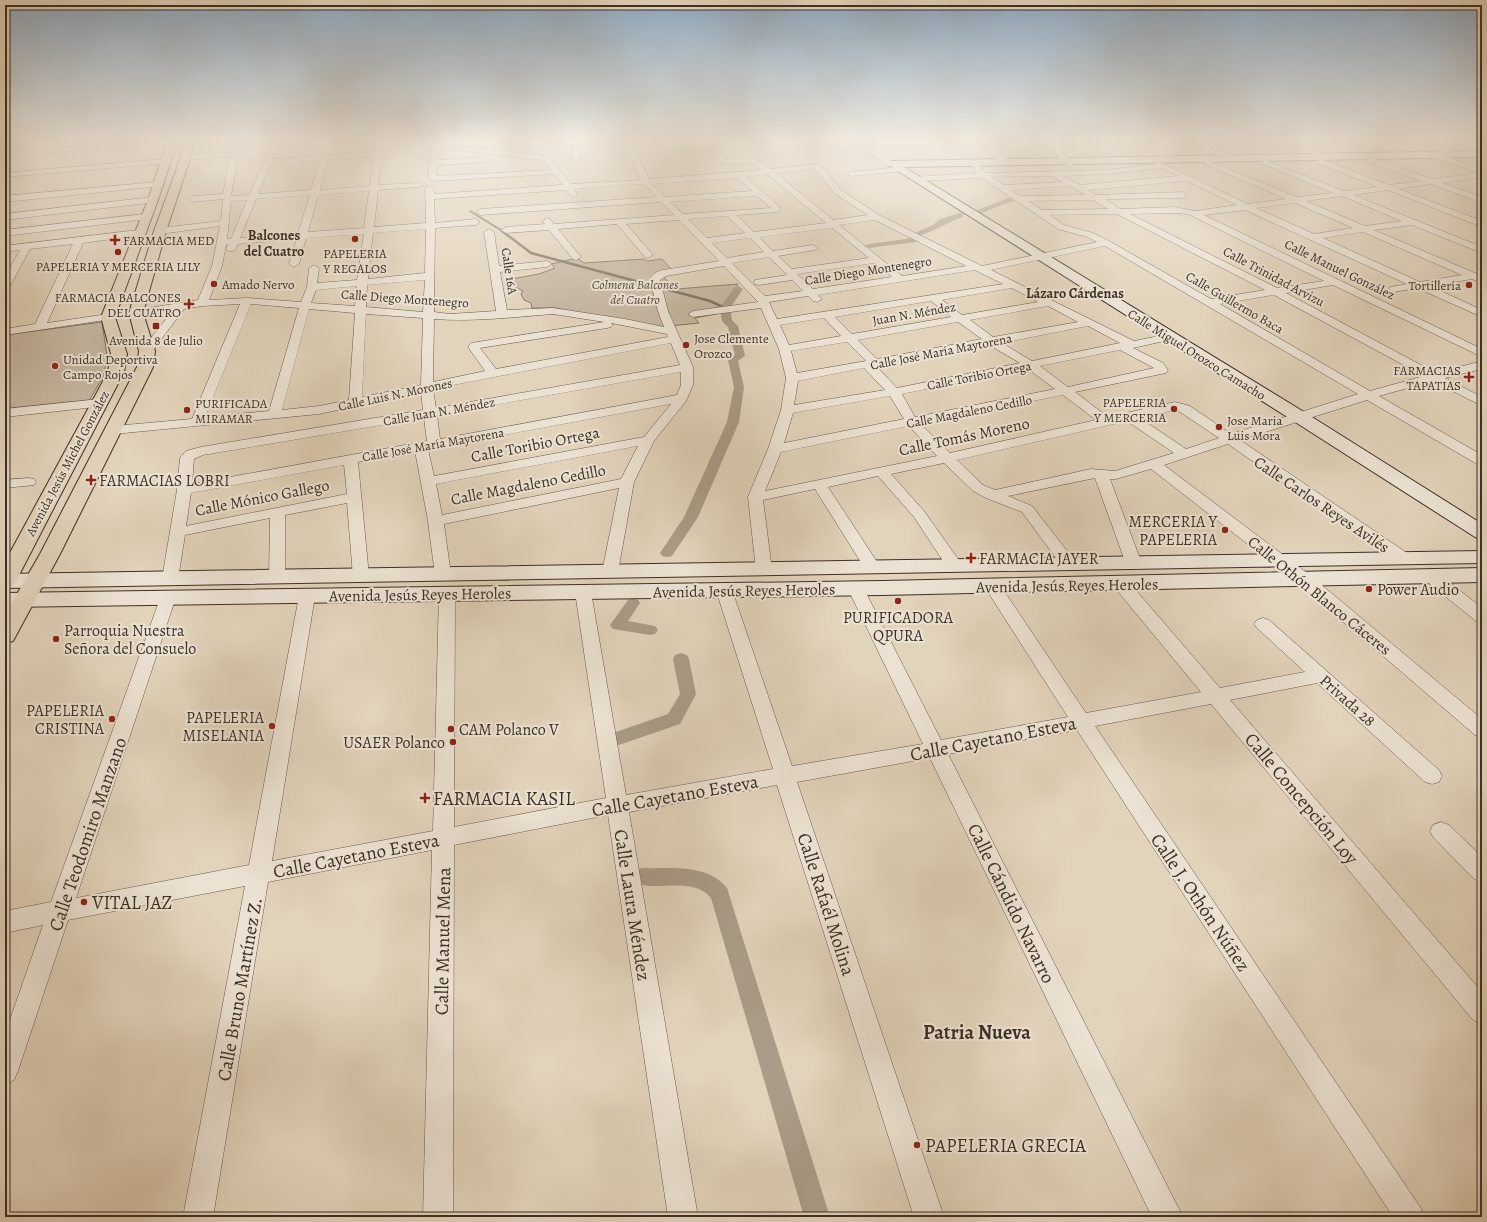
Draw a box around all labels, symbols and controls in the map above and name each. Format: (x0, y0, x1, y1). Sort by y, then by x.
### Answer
district label: Balcones del Cuatro (244, 226, 304, 261)
place label: FARMACIA MED (123, 232, 214, 249)
marker: PAPELERIA Y REGALOS (350, 234, 360, 244)
marker: FARMACIA MED (110, 235, 120, 245)
street label: Calle Manuel González (1282, 235, 1398, 304)
street label: Calle Trinidad Arvizu (1220, 242, 1327, 310)
place label: PAPELERIA Y REGALOS (322, 245, 387, 277)
marker: PAPELERIA Y MERCERIA LILY (113, 247, 123, 257)
street label: Calle 16A (497, 247, 522, 296)
street label: Calle Diego Montenegro (803, 252, 933, 289)
place label: PAPELERIA Y MERCERIA LILY (36, 258, 201, 275)
street label: Calle Guillermo Baca (1183, 267, 1287, 337)
place label: Amado Nervo (221, 276, 294, 293)
park label: Colmena Balcones del Cuatro (592, 276, 679, 308)
place label: Tortillería (1408, 277, 1461, 294)
marker: Amado Nervo (209, 279, 219, 289)
marker: Tortillería (1464, 280, 1474, 290)
district label: Lázaro Cárdenas (1026, 284, 1124, 303)
street label: Calle Diego Montenegro (340, 286, 469, 311)
place label: FARMACIA BALCONES DEL CUATRO (55, 289, 181, 321)
street label: Juan N. Méndez (871, 298, 957, 329)
marker: FARMACIA BALCONES DEL CUATRO (184, 299, 194, 309)
street label: Calle Miguel Orozco Camacho (1125, 305, 1269, 404)
marker: Avenida 8 de Julio (151, 321, 161, 331)
street label: Calle José María Maytorena (869, 329, 1013, 374)
place label: Jose Clemente Orozco (694, 330, 769, 362)
place label: Avenida 8 de Julio (108, 332, 203, 349)
marker: Jose Clemente Orozco (681, 340, 691, 350)
place label: Unidad Deportiva Campo Rojos (63, 351, 158, 383)
street label: Calle Toribio Ortega (925, 357, 1033, 394)
marker: Unidad Deportiva Campo Rojos (50, 361, 60, 371)
place label: FARMACIAS TAPATIAS (1393, 362, 1461, 394)
marker: FARMACIAS TAPATIAS (1464, 372, 1474, 382)
street label: Calle Luis N. Morones (337, 374, 454, 415)
street label: Avenida Jesús Michel González (21, 388, 113, 540)
street label: Calle Magdaleno Cedillo (905, 391, 1033, 432)
street label: Calle Juan N. Méndez (382, 393, 496, 430)
place label: PAPELERIA Y MERCERIA (1093, 394, 1166, 426)
place label: PURIFICADA MIRAMAR (195, 395, 268, 427)
marker: PAPELERIA Y MERCERIA (1169, 404, 1179, 414)
marker: PURIFICADA MIRAMAR (182, 405, 192, 415)
street label: Calle Tomás Moreno (897, 412, 1031, 462)
place label: Jose Maria Luis Mora (1227, 412, 1282, 444)
street label: Calle Toribio Ortega (469, 422, 602, 468)
marker: Jose Maria Luis Mora (1214, 422, 1224, 432)
street label: Calle José María Maytorena (361, 424, 506, 465)
street label: Calle Carlos Reyes Avilés (1249, 451, 1393, 558)
street label: Calle Magdaleno Cedillo (449, 459, 607, 511)
place label: FARMACIAS LOBRI (99, 470, 230, 492)
street label: Calle Mónico Gallego (193, 474, 331, 522)
marker: FARMACIAS LOBRI (86, 475, 96, 485)
place label: MERCERIA Y PAPELERIA (1128, 511, 1218, 551)
marker: MERCERIA Y PAPELERIA (1220, 525, 1230, 535)
street label: Calle Othón Blanco Cáceres (1243, 531, 1396, 661)
place label: FARMACIA JAYER (979, 548, 1099, 570)
marker: FARMACIA JAYER (966, 553, 976, 563)
street label: Avenida Jesús Reyes Heroles (975, 573, 1158, 599)
street label: Avenida Jesús Reyes Heroles (652, 578, 835, 604)
place label: Power Audio (1377, 579, 1459, 601)
street label: Avenida Jesús Reyes Heroles (328, 582, 511, 608)
marker: Power Audio (1364, 584, 1374, 594)
marker: PURIFICADORA QPURA (893, 596, 903, 606)
place label: PURIFICADORA QPURA (843, 607, 954, 647)
place label: Parroquia Nuestra Señora del Consuelo (64, 620, 196, 660)
marker: Parroquia Nuestra Señora del Consuelo (51, 634, 61, 644)
street label: Privada 28 (1315, 670, 1380, 732)
place label: PAPELERIA CRISTINA (26, 700, 105, 740)
place label: PAPELERIA MISELANIA (182, 707, 265, 747)
street label: Calle Cayetano Esteva (908, 710, 1079, 768)
marker: PAPELERIA CRISTINA (107, 714, 117, 724)
place label: CAM Polanco V (459, 719, 559, 741)
marker: PAPELERIA MISELANIA (267, 721, 277, 731)
marker: CAM Polanco V (446, 724, 456, 734)
street label: Calle Concepción Loy (1238, 727, 1364, 870)
place label: USAER Polanco (343, 732, 445, 754)
street label: Calle Teodomiro Manzano (43, 734, 133, 935)
marker: USAER Polanco (448, 737, 458, 747)
street label: Calle Cayetano Esteva (590, 769, 761, 823)
place label: FARMACIA KASIL (433, 786, 575, 812)
marker: FARMACIA KASIL (420, 793, 430, 803)
street label: Calle Cándido Navarro (961, 819, 1061, 988)
street label: Calle Cayetano Esteva (271, 827, 442, 885)
street label: Calle Laura Méndez (607, 828, 657, 983)
street label: Calle J. Othón Núñez (1144, 828, 1256, 977)
street label: Calle Rafaél Molina (791, 830, 861, 979)
street label: Calle Manuel Mena (429, 867, 457, 1015)
place label: VITAL JAZ (91, 890, 172, 916)
street label: Calle Bruno Martínez Z. (211, 895, 269, 1083)
marker: VITAL JAZ (79, 897, 89, 907)
district label: Patria Nueva (923, 1019, 1031, 1046)
place label: PAPELERIA GRECIA (925, 1133, 1087, 1159)
marker: PAPELERIA GRECIA (912, 1140, 922, 1150)

